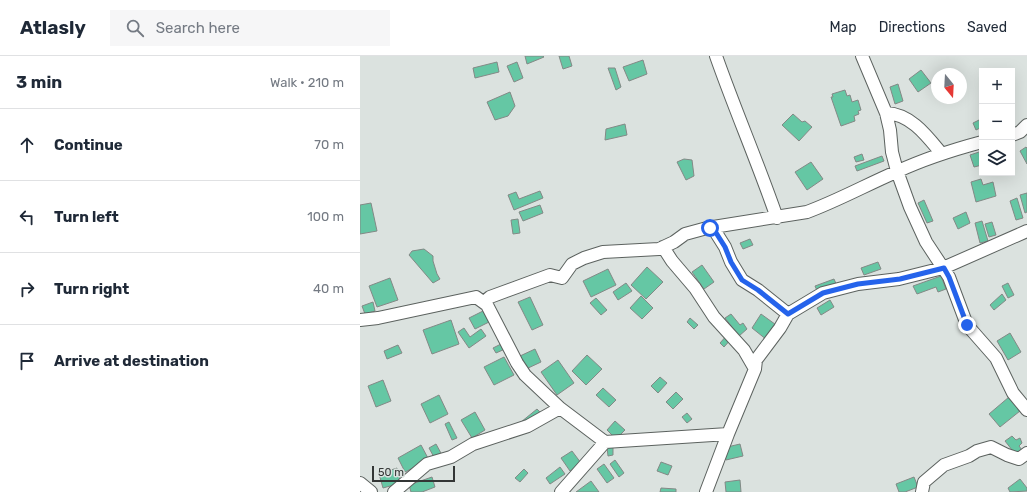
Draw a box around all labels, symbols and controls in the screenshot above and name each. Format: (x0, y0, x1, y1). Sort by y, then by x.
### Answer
search box (110, 10, 390, 46)
text: Atlasly (20, 16, 86, 39)
icon: search (124, 17, 146, 39)
text: Search here (156, 19, 240, 37)
text: Map (830, 19, 857, 36)
text: Directions (879, 19, 945, 36)
text: Saved (967, 19, 1007, 36)
north arrow (931, 68, 967, 104)
map controls (979, 68, 1015, 176)
button: + (979, 68, 1015, 104)
text: 3 min (16, 72, 62, 92)
text: Walk · 210 m (270, 75, 344, 90)
button: − (979, 104, 1015, 140)
icon: ahead (16, 134, 38, 156)
text: Continue (54, 136, 123, 154)
text: 70 m (314, 137, 344, 152)
button: layers (979, 140, 1015, 176)
icon: left (16, 206, 38, 228)
text: Turn left (54, 208, 119, 226)
text: 100 m (307, 209, 344, 224)
route start (701, 219, 719, 237)
icon: right (16, 278, 38, 300)
text: Turn right (54, 280, 129, 298)
text: 40 m (313, 281, 344, 296)
route end (958, 316, 976, 334)
icon: arrive (16, 350, 38, 372)
text: Arrive at destination (54, 352, 209, 370)
scale bar (372, 464, 455, 483)
text: 50 m (378, 466, 404, 479)

